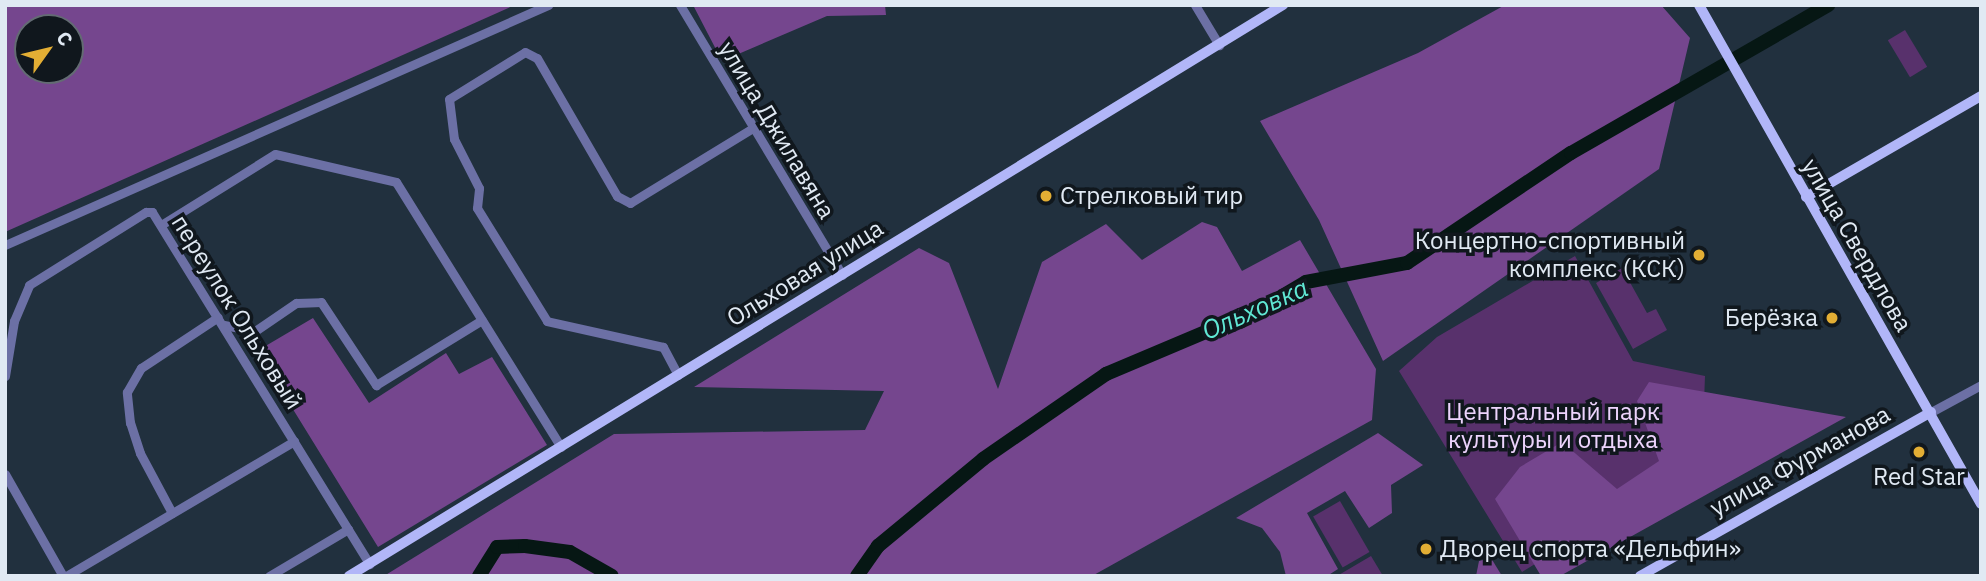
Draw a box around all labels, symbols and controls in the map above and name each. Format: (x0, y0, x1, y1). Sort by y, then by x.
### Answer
north arrow (14, 14, 84, 84)
text: С (51, 27, 78, 50)
street label: улица Джилавяна (713, 36, 841, 224)
street label: улица Свердлова (1796, 153, 1918, 337)
place label: Стрелковый тир (1060, 182, 1243, 210)
marker: Стрелковый тир (1038, 188, 1054, 204)
street label: переулок Ольховый (165, 209, 309, 415)
street label: Ольховая улица (722, 213, 888, 333)
place label: Концертно-спортивный комплекс (КСК) (1415, 227, 1685, 283)
marker: Концертно-спортивный комплекс (КСК) (1691, 247, 1707, 263)
water label: Ольховка (1197, 272, 1313, 346)
place label: Берёзка (1725, 304, 1818, 332)
marker: Берёзка (1824, 310, 1840, 326)
park label: Центральный парк культуры и отдыха (1446, 398, 1660, 454)
street label: улица Фурманова (1705, 400, 1895, 522)
marker: Red Star (1911, 444, 1927, 460)
place label: Red Star (1873, 463, 1965, 491)
place label: Дворец спорта «Дельфин» (1440, 535, 1741, 563)
marker: Дворец спорта «Дельфин» (1418, 541, 1434, 557)

